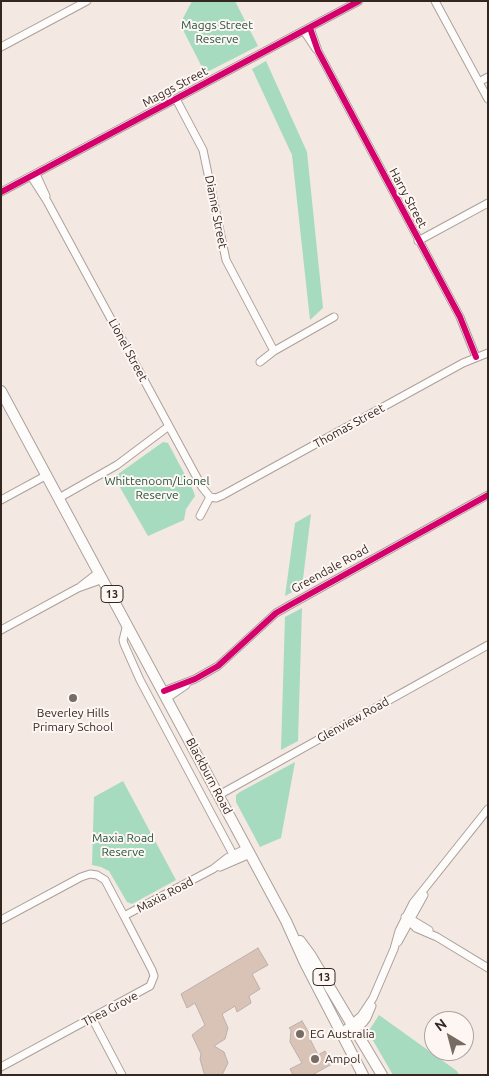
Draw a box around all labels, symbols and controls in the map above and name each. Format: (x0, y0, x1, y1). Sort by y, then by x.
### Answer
park label: Maggs Street Reserve (181, 18, 253, 46)
street label: Maggs Street (140, 64, 210, 110)
street label: Harry Street (386, 166, 430, 230)
street label: Dianne Street (202, 174, 230, 250)
street label: Lionel Street (105, 316, 151, 384)
street label: Thomas Street (311, 401, 387, 451)
park label: Whittenoom/Lionel Reserve (104, 474, 210, 502)
street label: Greendale Road (289, 542, 371, 596)
road number: 13 (101, 586, 123, 602)
marker: Beverley Hills Primary School (67, 692, 79, 704)
street label: Glenview Road (315, 694, 391, 746)
place label: Beverley Hills Primary School (33, 706, 113, 734)
street label: Blackburn Road (183, 735, 235, 817)
park label: Maxia Road Reserve (92, 831, 154, 859)
street label: Maxia Road (134, 874, 196, 916)
road number: 13 (313, 969, 335, 986)
street label: Thea Grove (80, 988, 140, 1030)
north arrow (424, 1011, 474, 1061)
text: N (432, 1015, 450, 1034)
place label: EG Australia (310, 1027, 375, 1041)
marker: EG Australia (294, 1028, 306, 1040)
place label: Ampol (325, 1052, 360, 1066)
marker: Ampol (309, 1053, 321, 1065)

